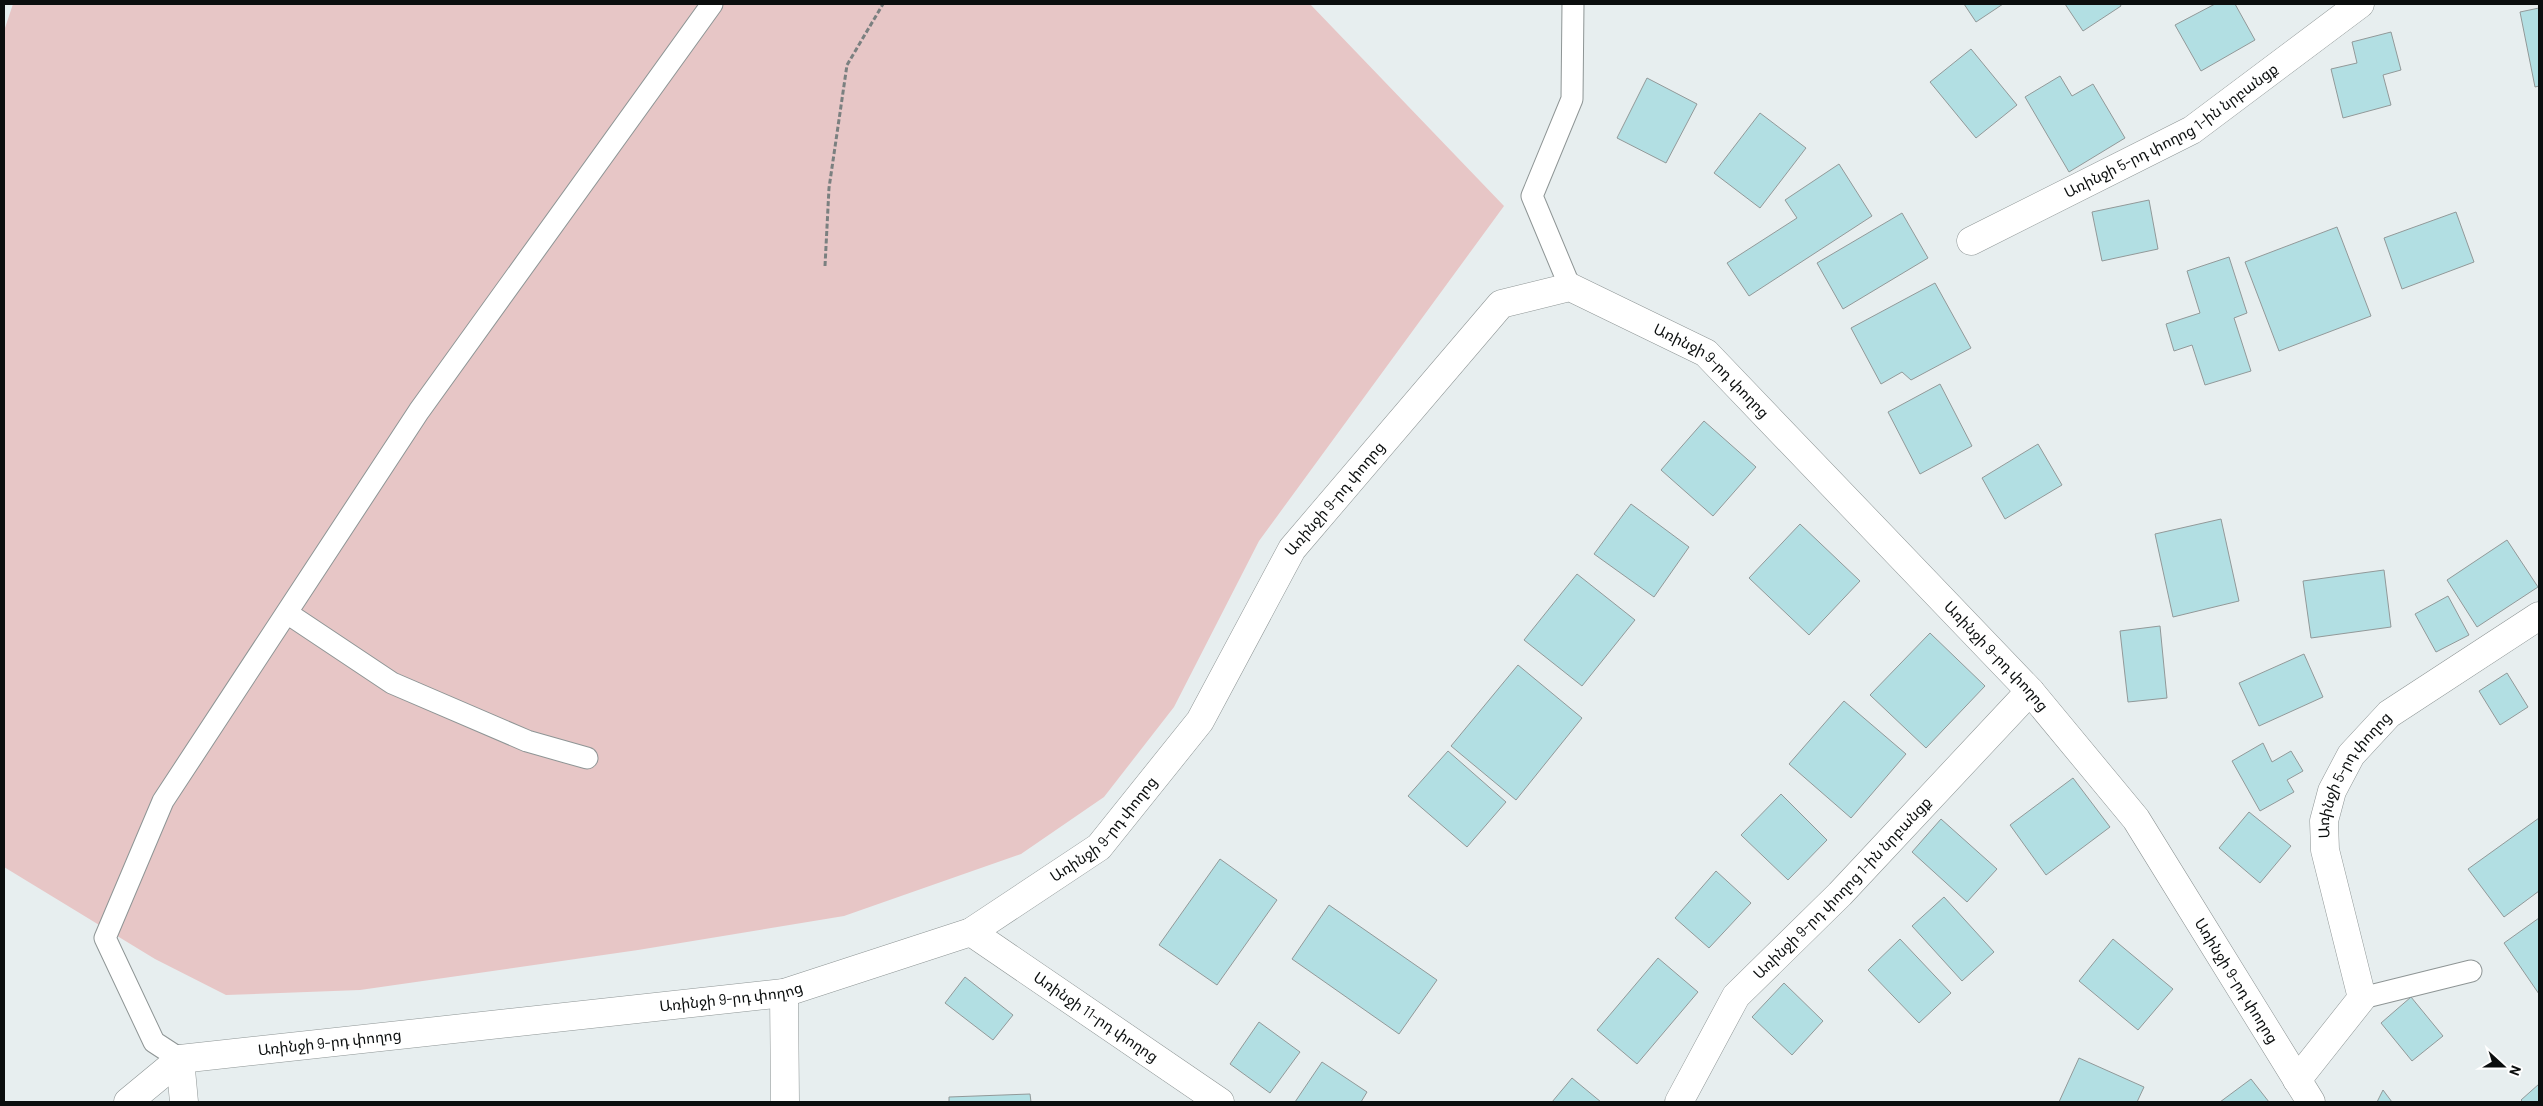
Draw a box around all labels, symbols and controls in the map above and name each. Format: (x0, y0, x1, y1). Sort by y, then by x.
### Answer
street label: Առինջի 5-րդ փողոց 1-ին նրբանցք (2061, 59, 2282, 201)
street label: Առինջի 9-րդ փողոց (1651, 319, 1773, 422)
street label: Առինջի 9-րդ փողոց (1280, 437, 1389, 559)
street label: Առինջի 9-րդ փողոց (1941, 597, 2053, 715)
street label: Առինջի 5-րդ փողոց (2314, 708, 2395, 839)
street label: Առինջի 9-րդ փողոց (1046, 772, 1161, 885)
street label: Առինջի 9-րդ փողոց 1-ին նրբանցք (1749, 793, 1935, 982)
street label: Առինջի 9-րդ փողոց (2191, 914, 2283, 1047)
street label: Առինջի 11-րդ փողոց (1030, 967, 1162, 1066)
street label: Առինջի 9-րդ փողոց (658, 978, 805, 1015)
street label: Առինջի 9-րդ փողոց (257, 1025, 402, 1058)
north arrow (2478, 1041, 2528, 1091)
text: N (2506, 1063, 2525, 1078)

